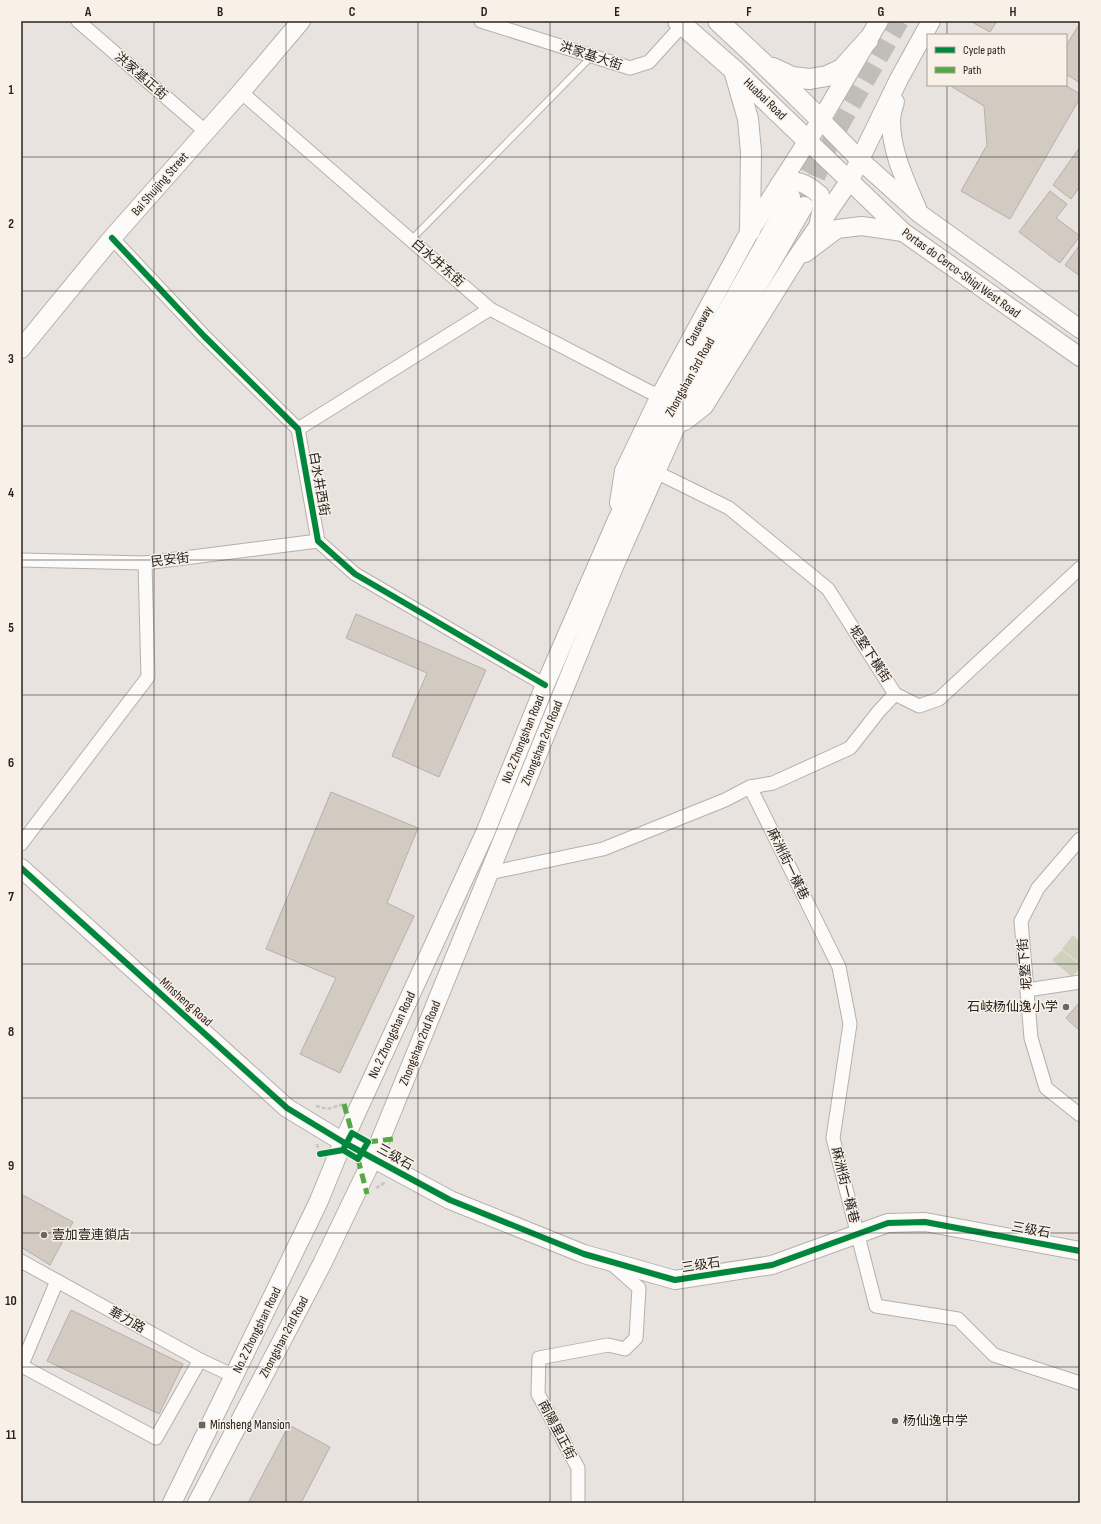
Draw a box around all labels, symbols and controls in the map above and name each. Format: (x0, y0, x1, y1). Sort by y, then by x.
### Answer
text: A (84, 4, 92, 20)
text: B (217, 4, 223, 20)
text: C (349, 4, 356, 20)
text: D (481, 4, 488, 20)
text: E (614, 4, 620, 20)
text: F (746, 4, 752, 20)
text: G (878, 4, 885, 20)
text: H (1010, 4, 1017, 20)
legend (927, 34, 1067, 86)
street label: 洪家基大街 (558, 38, 624, 74)
text: Cycle path (963, 43, 1005, 58)
street label: 洪家基正街 (111, 49, 171, 103)
text: Path (963, 63, 981, 78)
street label: Huabai Road (740, 75, 790, 123)
text: 1 (8, 82, 14, 98)
street label: Bai Shuijing Street (128, 149, 192, 219)
text: 2 (8, 216, 14, 232)
street label: Portas do Cerco-Shiqi West Road (899, 225, 1023, 321)
street label: 白水井东街 (408, 236, 468, 290)
street label: Causeway (682, 303, 716, 349)
street label: Zhongshan 3rd Road (662, 335, 718, 419)
text: 3 (8, 351, 14, 367)
street label: 白水井西街 (305, 451, 333, 517)
text: 4 (8, 485, 14, 501)
street label: 民安街 (150, 550, 190, 570)
text: 5 (8, 620, 14, 636)
street label: 坭墪下橫街 (846, 622, 894, 686)
street label: No.2 Zhongshan Road (498, 692, 548, 786)
street label: Zhongshan 2nd Road (518, 698, 566, 788)
text: 6 (8, 755, 14, 771)
street label: 麻洲街一橫巷 (764, 825, 812, 903)
text: 7 (8, 889, 14, 905)
street label: 坭墪下街 (1015, 937, 1035, 991)
street label: Minsheng Road (156, 974, 216, 1030)
street label: No.2 Zhongshan Road (365, 989, 419, 1081)
street label: Zhongshan 2nd Road (396, 998, 444, 1088)
place label: 石岐杨仙逸小学 (967, 999, 1058, 1015)
marker: 石岐杨仙逸小学 (1061, 1002, 1071, 1012)
text: 8 (8, 1024, 14, 1040)
street label: 三级石 (374, 1141, 416, 1173)
street label: 麻洲街一橫巷 (828, 1145, 862, 1225)
text: 9 (8, 1158, 14, 1174)
street label: 三级石 (1010, 1219, 1052, 1241)
place label: 壹加壹連鎖店 (52, 1227, 130, 1243)
marker: 壹加壹連鎖店 (39, 1230, 49, 1240)
street label: 三级石 (680, 1254, 722, 1276)
street label: No.2 Zhongshan Road (229, 1284, 285, 1376)
text: 10 (5, 1293, 17, 1309)
street label: Zhongshan 2nd Road (256, 1294, 312, 1380)
street label: 華力路 (106, 1304, 148, 1336)
street label: 南陽里正街 (535, 1398, 579, 1462)
place label: 杨仙逸中学 (903, 1413, 968, 1429)
marker: 杨仙逸中学 (890, 1416, 900, 1426)
place label: Minsheng Mansion (210, 1417, 290, 1433)
marker: Minsheng Mansion (197, 1420, 207, 1430)
text: 11 (6, 1427, 16, 1443)

